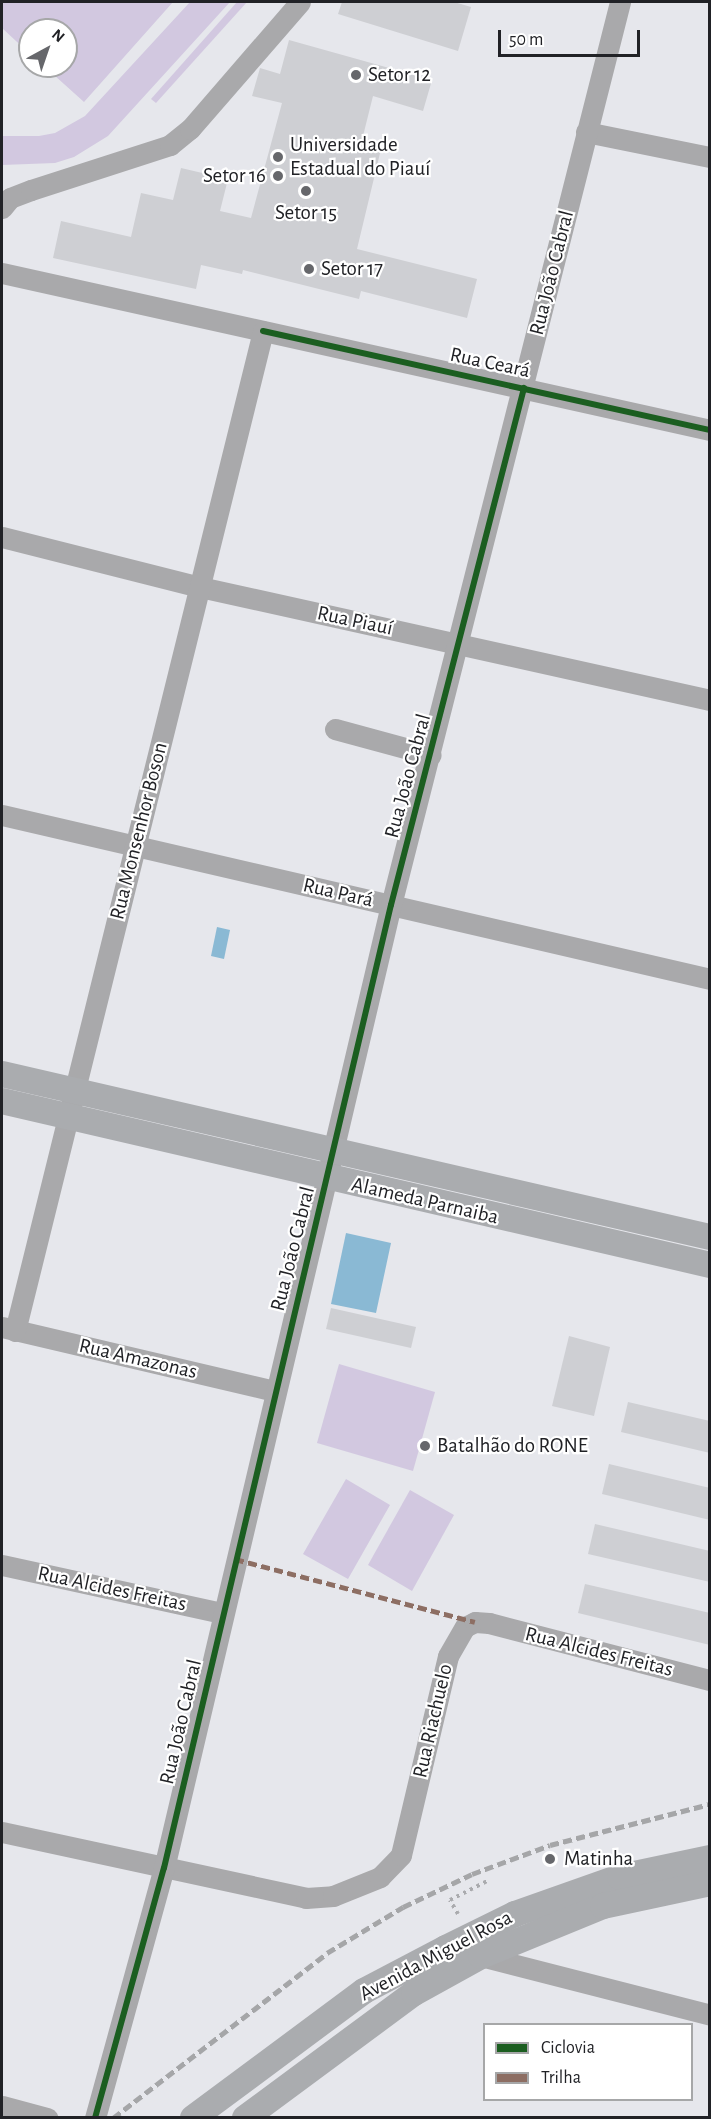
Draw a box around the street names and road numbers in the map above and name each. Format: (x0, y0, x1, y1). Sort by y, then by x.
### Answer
street label: Rua João Cabral (524, 208, 580, 338)
street label: Rua Ceará (448, 342, 532, 384)
street label: Rua Piauí (315, 601, 395, 641)
street label: Rua João Cabral (379, 711, 437, 841)
street label: Rua Monsenhor Boson (105, 740, 173, 922)
street label: Rua Pará (300, 873, 376, 913)
street label: Alameda Parnaiba (349, 1172, 501, 1230)
street label: Rua João Cabral (265, 1184, 321, 1314)
street label: Rua Amazonas (77, 1333, 199, 1385)
street label: Rua Alcides Freitas (35, 1561, 189, 1617)
street label: Rua Alcides Freitas (522, 1621, 676, 1683)
street label: Rua João Cabral (154, 1657, 208, 1787)
street label: Rua Riachuelo (408, 1661, 458, 1781)
street label: Avenida Miguel Rosa (355, 1905, 517, 2007)

